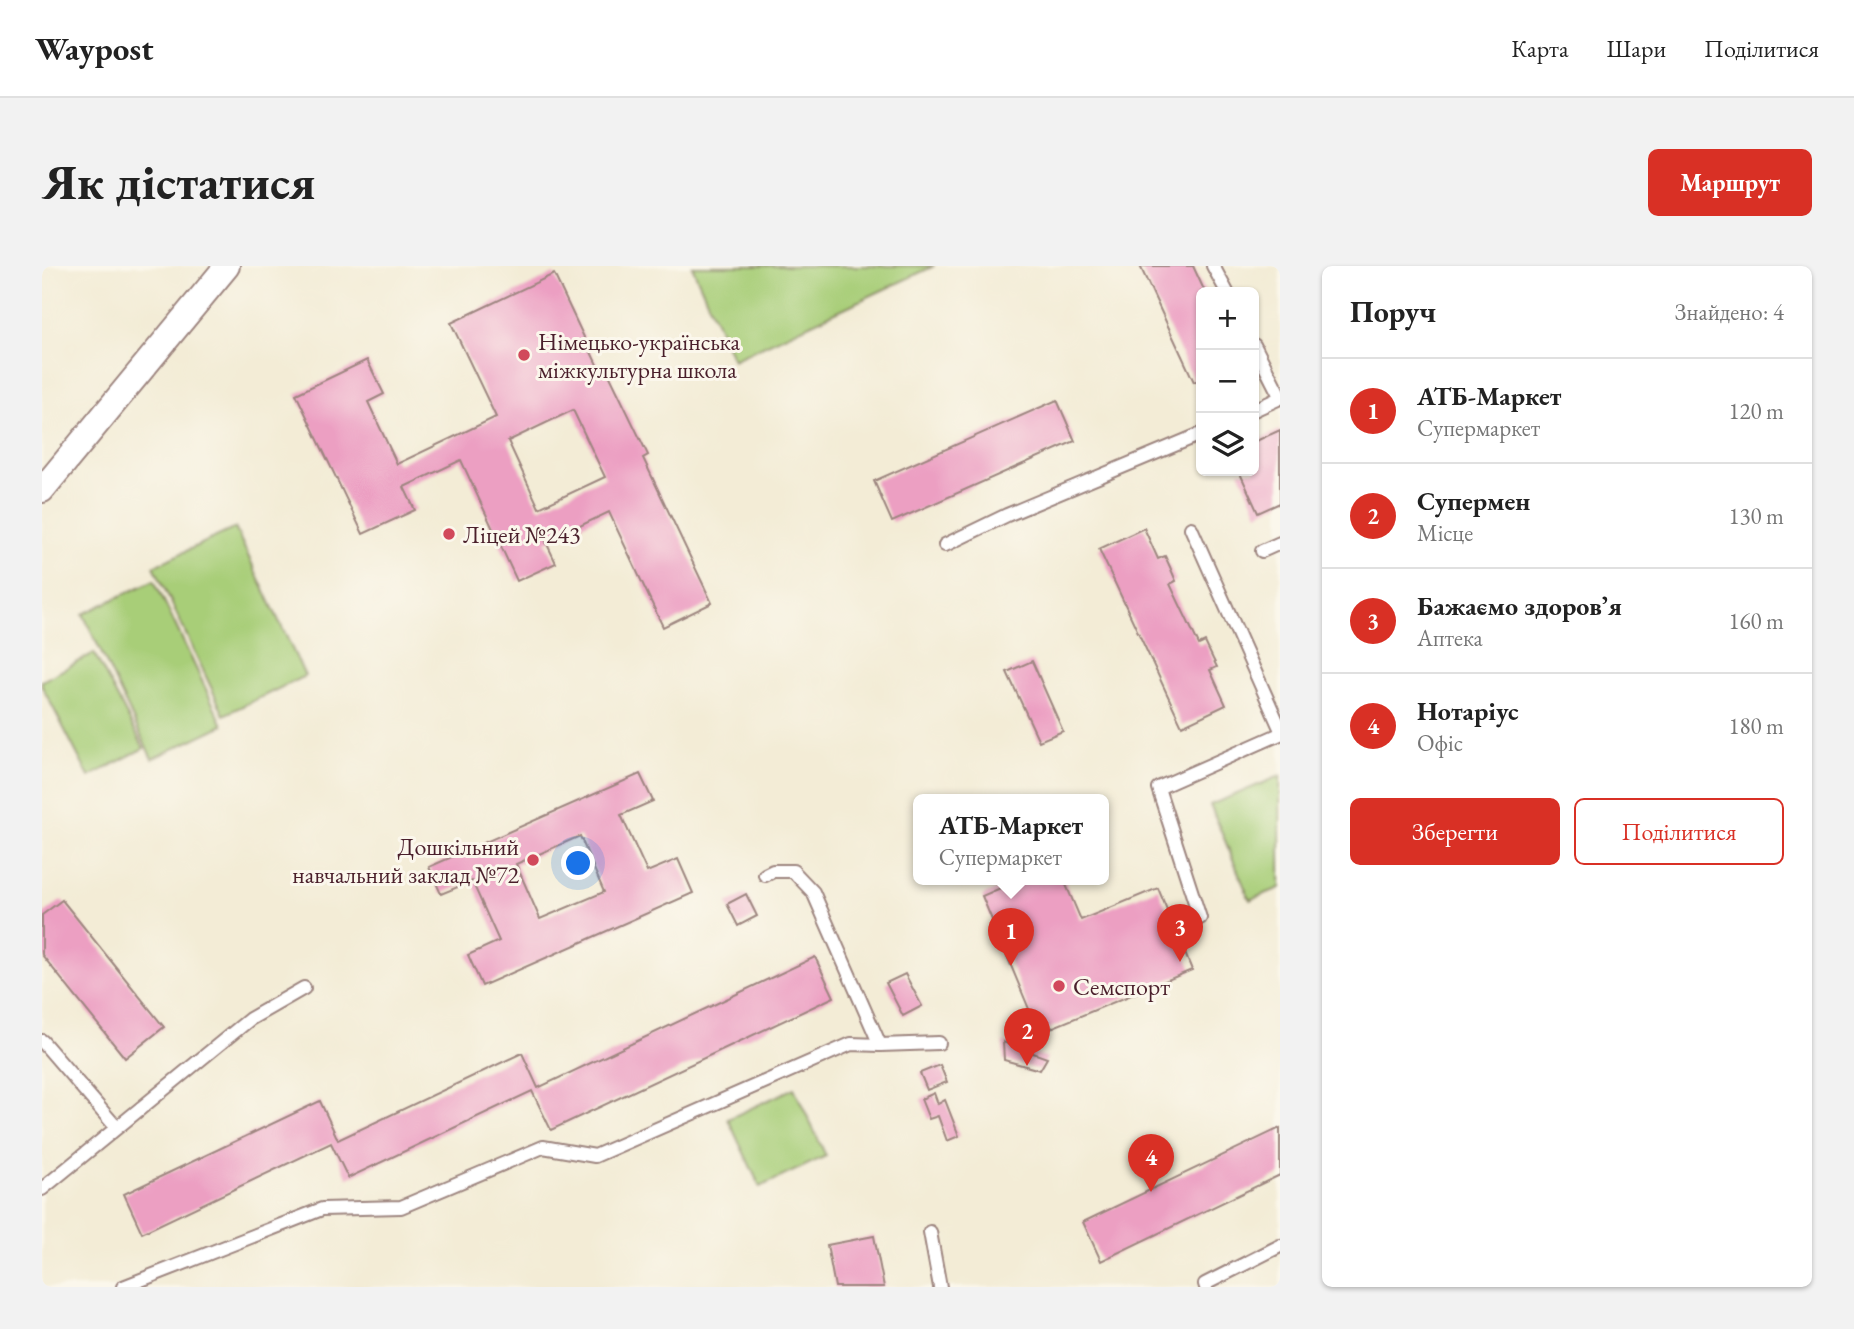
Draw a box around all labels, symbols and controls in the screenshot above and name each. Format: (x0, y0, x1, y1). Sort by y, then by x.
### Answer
text: Waypost (35, 27, 154, 70)
text: Карта (1511, 33, 1569, 64)
text: Шари (1607, 33, 1666, 64)
text: Поділитися (1704, 33, 1819, 64)
button: Маршрут (1648, 149, 1812, 216)
text: Як дістатися (42, 150, 316, 214)
map controls (1196, 287, 1259, 476)
button: + (1196, 287, 1259, 350)
text: Поруч (1350, 292, 1436, 331)
text: Знайдено: 4 (1675, 297, 1784, 327)
place label: Німецько-українська міжкультурна школа (538, 326, 741, 385)
marker: Німецько-українська міжкультурна школа (516, 347, 532, 363)
button: − (1196, 350, 1259, 413)
text: АТБ-Маркет (1417, 379, 1562, 413)
text: 1 (1367, 396, 1379, 426)
text: 120 m (1728, 396, 1784, 426)
button: layers (1196, 413, 1259, 476)
text: Супермаркет (1417, 413, 1540, 443)
text: Супермен (1417, 484, 1530, 518)
text: 2 (1367, 501, 1379, 531)
text: 130 m (1728, 501, 1784, 531)
text: Місце (1417, 518, 1473, 548)
place label: Ліцей №243 (463, 519, 580, 550)
marker: Ліцей №243 (441, 526, 457, 542)
text: Бажаємо здоровʼя (1417, 589, 1622, 623)
text: 3 (1367, 606, 1379, 636)
text: 160 m (1728, 606, 1784, 636)
text: Аптека (1417, 623, 1483, 653)
text: Нотаріус (1417, 694, 1519, 728)
text: 4 (1367, 711, 1379, 741)
text: 180 m (1728, 711, 1784, 741)
text: Офіс (1417, 728, 1463, 758)
popup (913, 794, 1109, 885)
button: Зберегти (1350, 798, 1560, 865)
button: Поділитися (1574, 798, 1784, 865)
text: АТБ-Маркет (939, 808, 1083, 842)
place label: Дошкільний навчальний заклад №72 (292, 831, 519, 890)
text: Супермаркет (939, 842, 1062, 872)
your location (561, 846, 595, 880)
marker: Дошкільний навчальний заклад №72 (525, 852, 541, 868)
pin: 3 (1157, 904, 1203, 962)
pin: 1 (988, 908, 1034, 966)
place label: Семспорт (1073, 971, 1170, 1002)
marker: Семспорт (1051, 978, 1067, 994)
pin: 2 (1004, 1008, 1050, 1066)
pin: 4 (1128, 1134, 1174, 1192)

